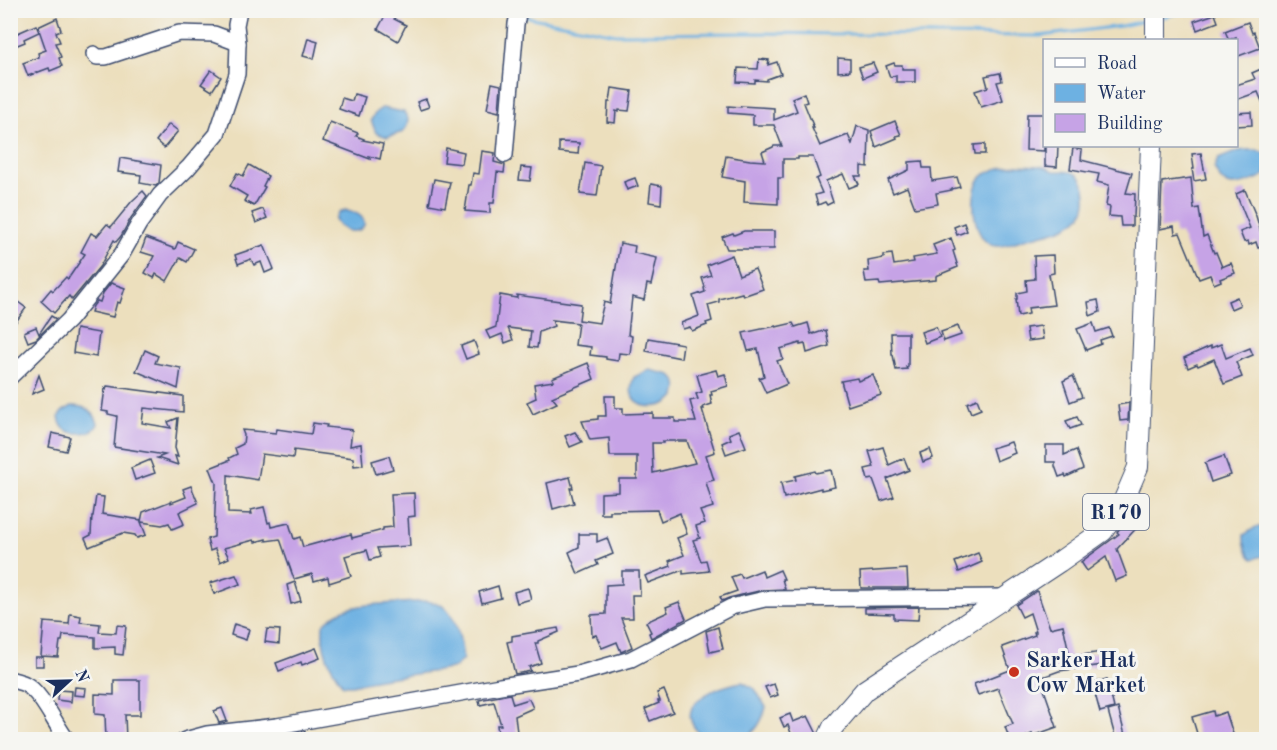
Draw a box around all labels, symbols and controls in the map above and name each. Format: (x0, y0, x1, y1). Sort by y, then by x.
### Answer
legend (1043, 39, 1238, 147)
text: Road (1097, 55, 1137, 73)
text: Water (1097, 85, 1146, 103)
text: Building (1097, 115, 1163, 133)
road number: R170 (1083, 494, 1149, 530)
place label: Sarker Hat Cow Market (1026, 650, 1146, 697)
north arrow (39, 651, 99, 711)
marker: Sarker Hat Cow Market (1007, 665, 1021, 679)
text: N (71, 667, 91, 686)

